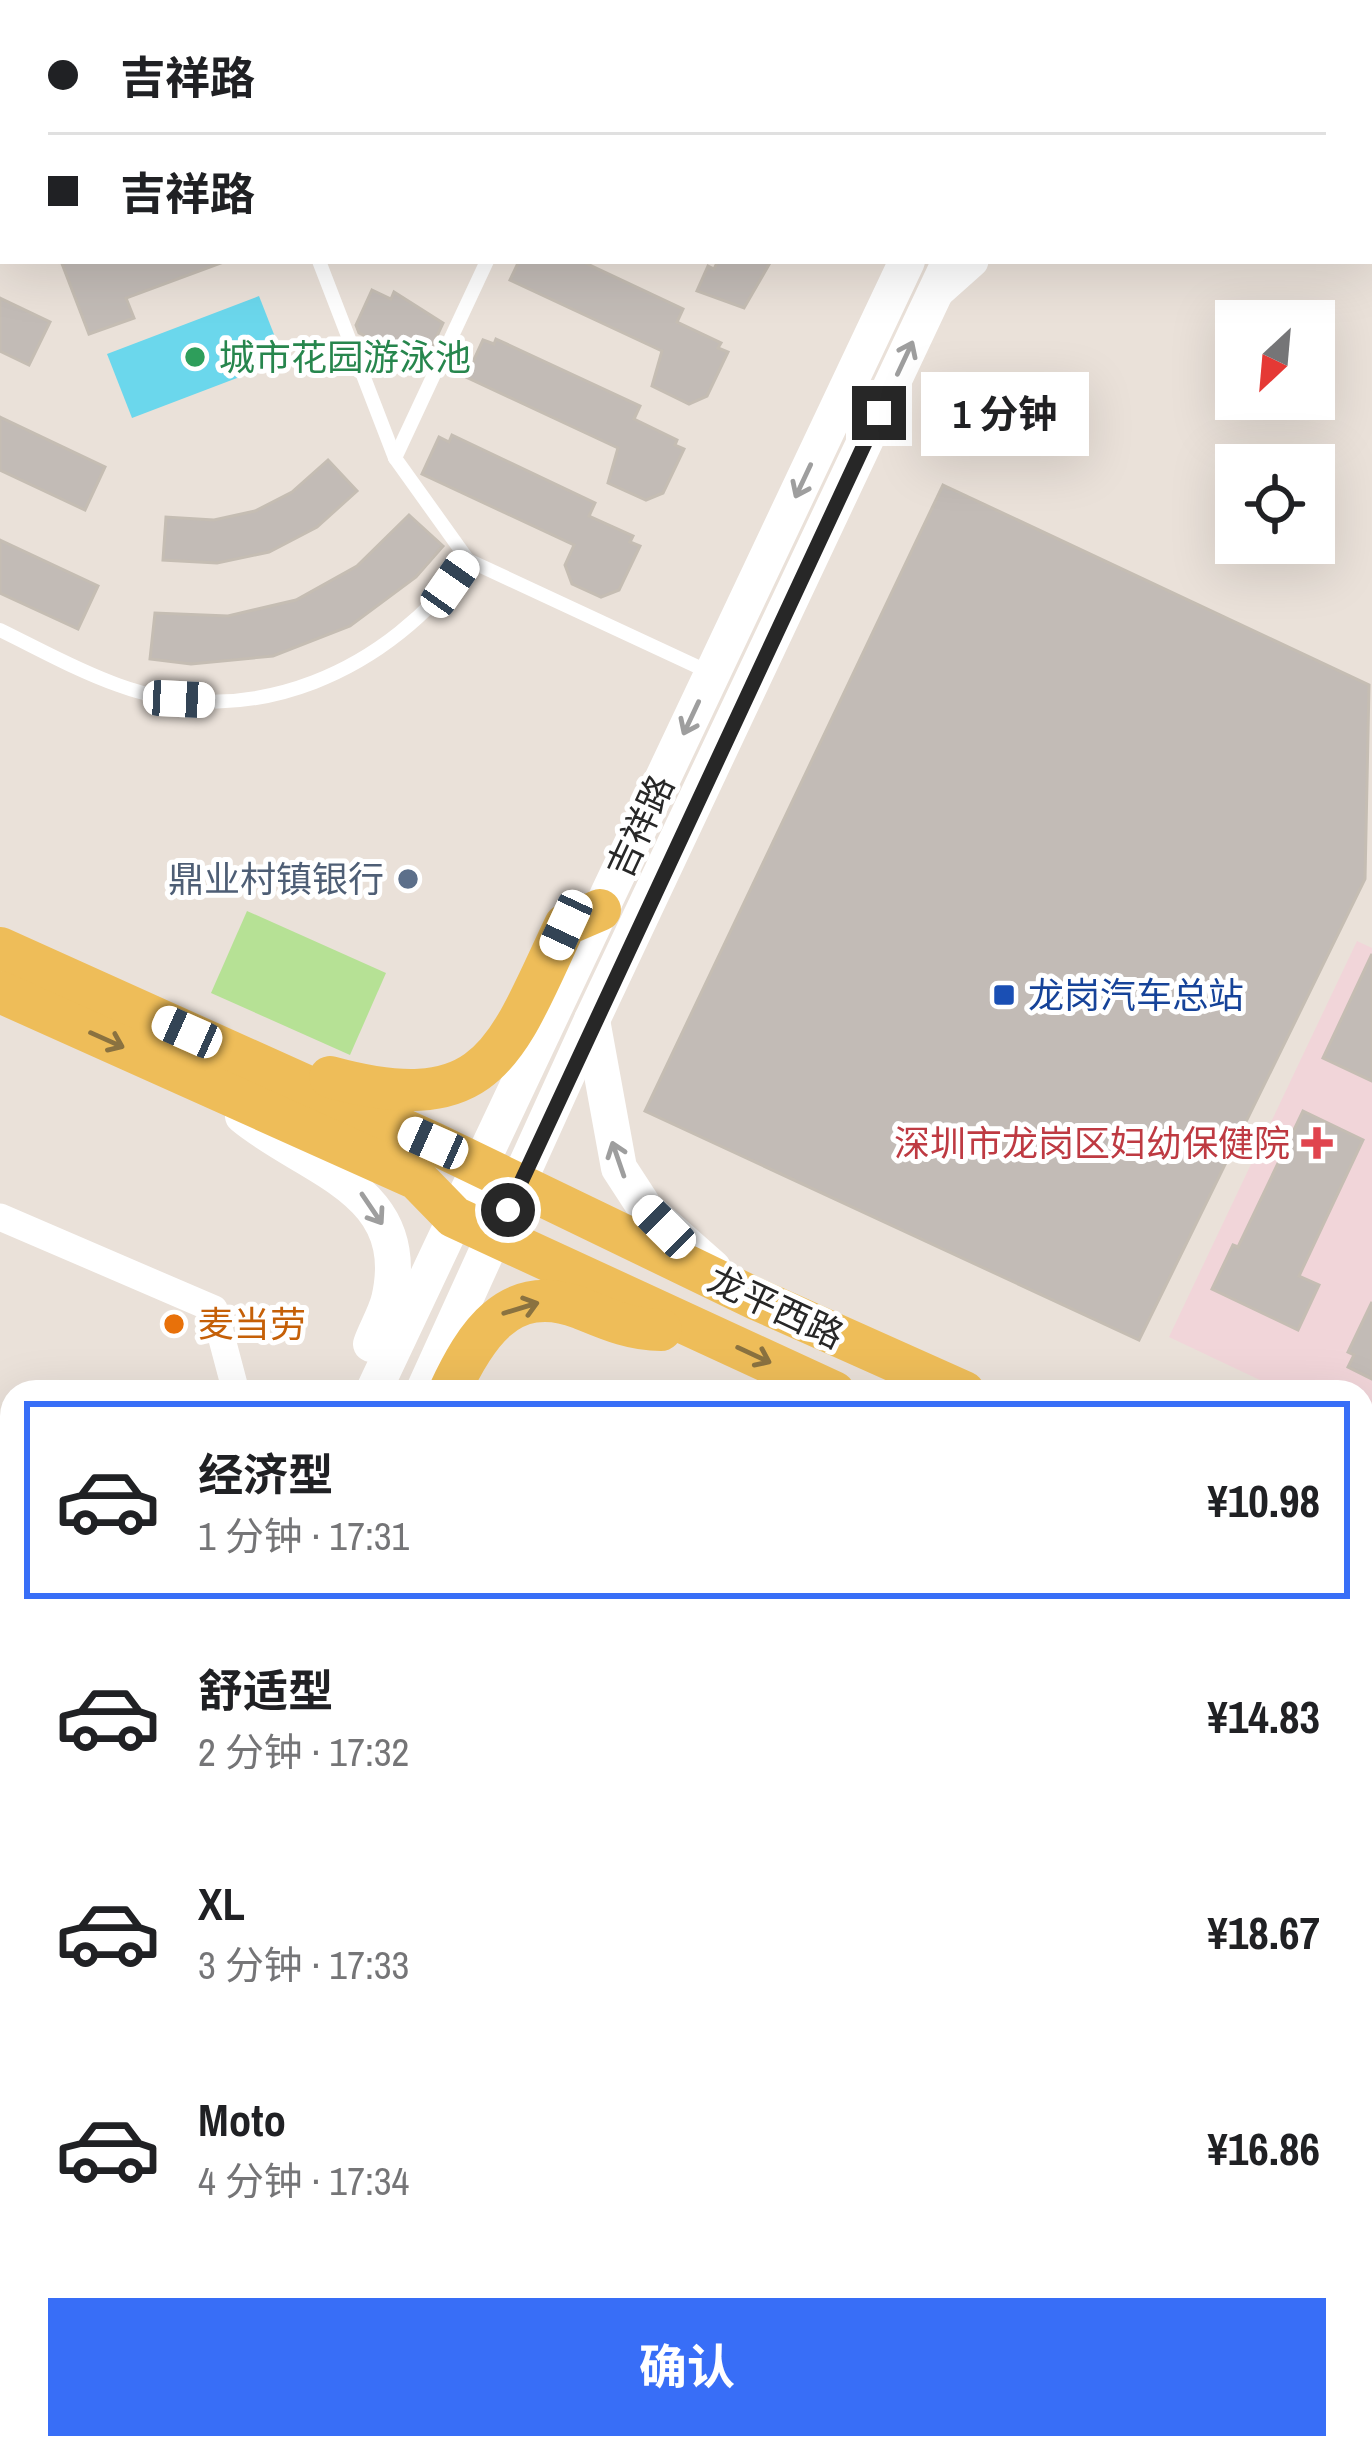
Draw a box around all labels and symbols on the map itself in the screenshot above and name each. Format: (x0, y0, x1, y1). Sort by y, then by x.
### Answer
north arrow (1215, 300, 1335, 420)
place label: 城市花园游泳池 (219, 333, 471, 381)
one-way arrow (895, 341, 917, 377)
marker: 城市花园游泳池 (182, 344, 208, 370)
callout: 1 分钟 (921, 371, 1089, 455)
route end (852, 386, 906, 440)
one-way arrow (791, 462, 813, 498)
car (415, 544, 485, 624)
car (142, 679, 216, 719)
one-way arrow (679, 699, 701, 735)
street label: 吉祥路 (595, 767, 685, 885)
place label: 鼎业村镇银行 (168, 855, 384, 903)
marker: 鼎业村镇银行 (395, 866, 421, 892)
car (534, 885, 598, 965)
place label: 龙岗汽车总站 (1028, 971, 1244, 1019)
marker: 龙岗汽车总站 (991, 982, 1017, 1008)
car (147, 1001, 227, 1063)
one-way arrow (88, 1030, 124, 1052)
car (393, 1112, 473, 1174)
place label: 深圳市龙岗区妇幼保健院 (894, 1119, 1290, 1167)
marker: 深圳市龙岗区妇幼保健院 (1301, 1127, 1333, 1159)
one-way arrow (606, 1141, 627, 1178)
route start (481, 1183, 535, 1237)
car (626, 1189, 702, 1265)
one-way arrow (360, 1192, 385, 1226)
street label: 龙平西路 (701, 1255, 851, 1359)
one-way arrow (501, 1296, 539, 1318)
place label: 麦当劳 (198, 1300, 306, 1348)
marker: 麦当劳 (161, 1311, 187, 1337)
one-way arrow (735, 1346, 771, 1368)

